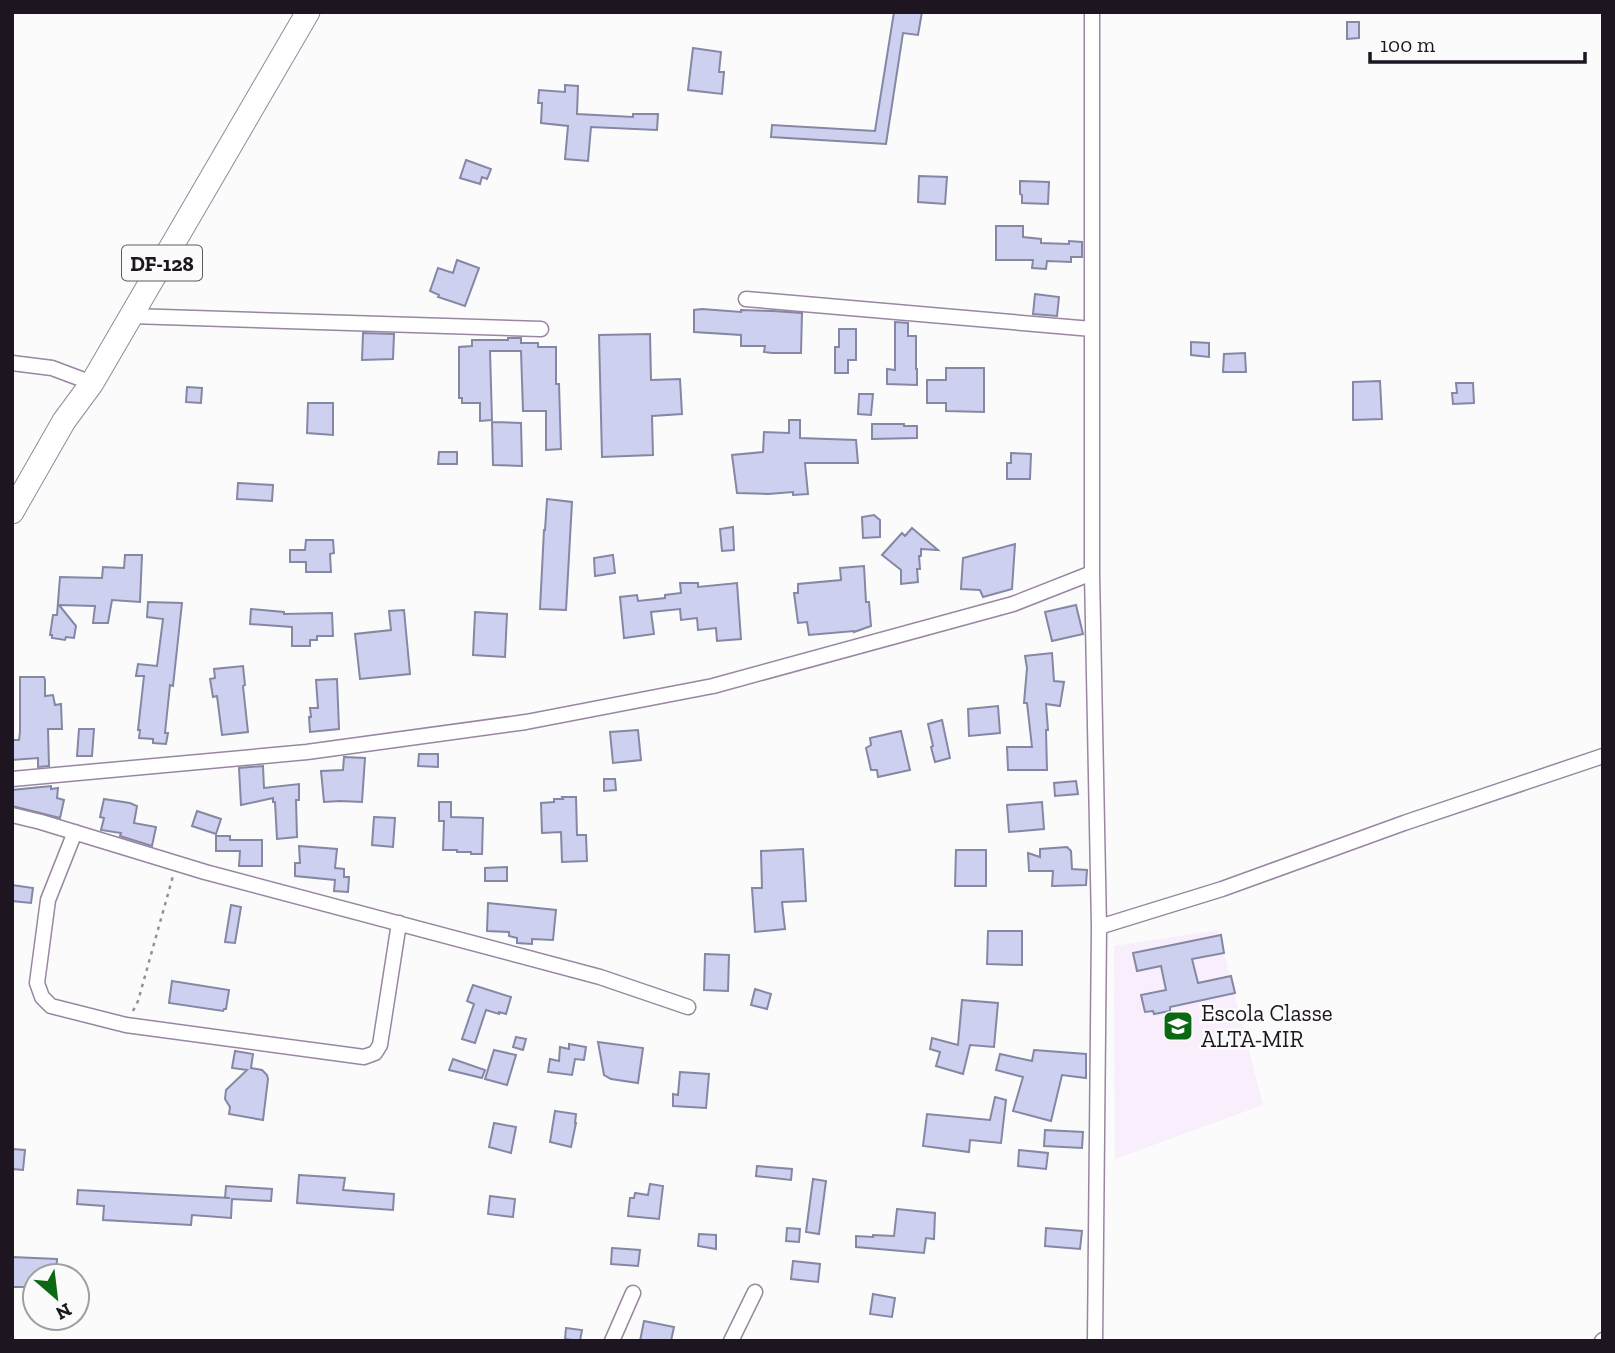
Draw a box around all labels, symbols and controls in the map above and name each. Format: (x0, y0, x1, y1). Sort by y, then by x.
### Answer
scale bar (1370, 21, 1585, 65)
text: 100 m (1380, 32, 1435, 57)
road number: DF-128 (122, 246, 202, 280)
place label: Escola Classe ALTA-MIR (1201, 999, 1333, 1053)
school or university icon: Escola Classe ALTA-MIR (1161, 1009, 1195, 1043)
north arrow (21, 1262, 91, 1332)
text: N (52, 1298, 76, 1325)

